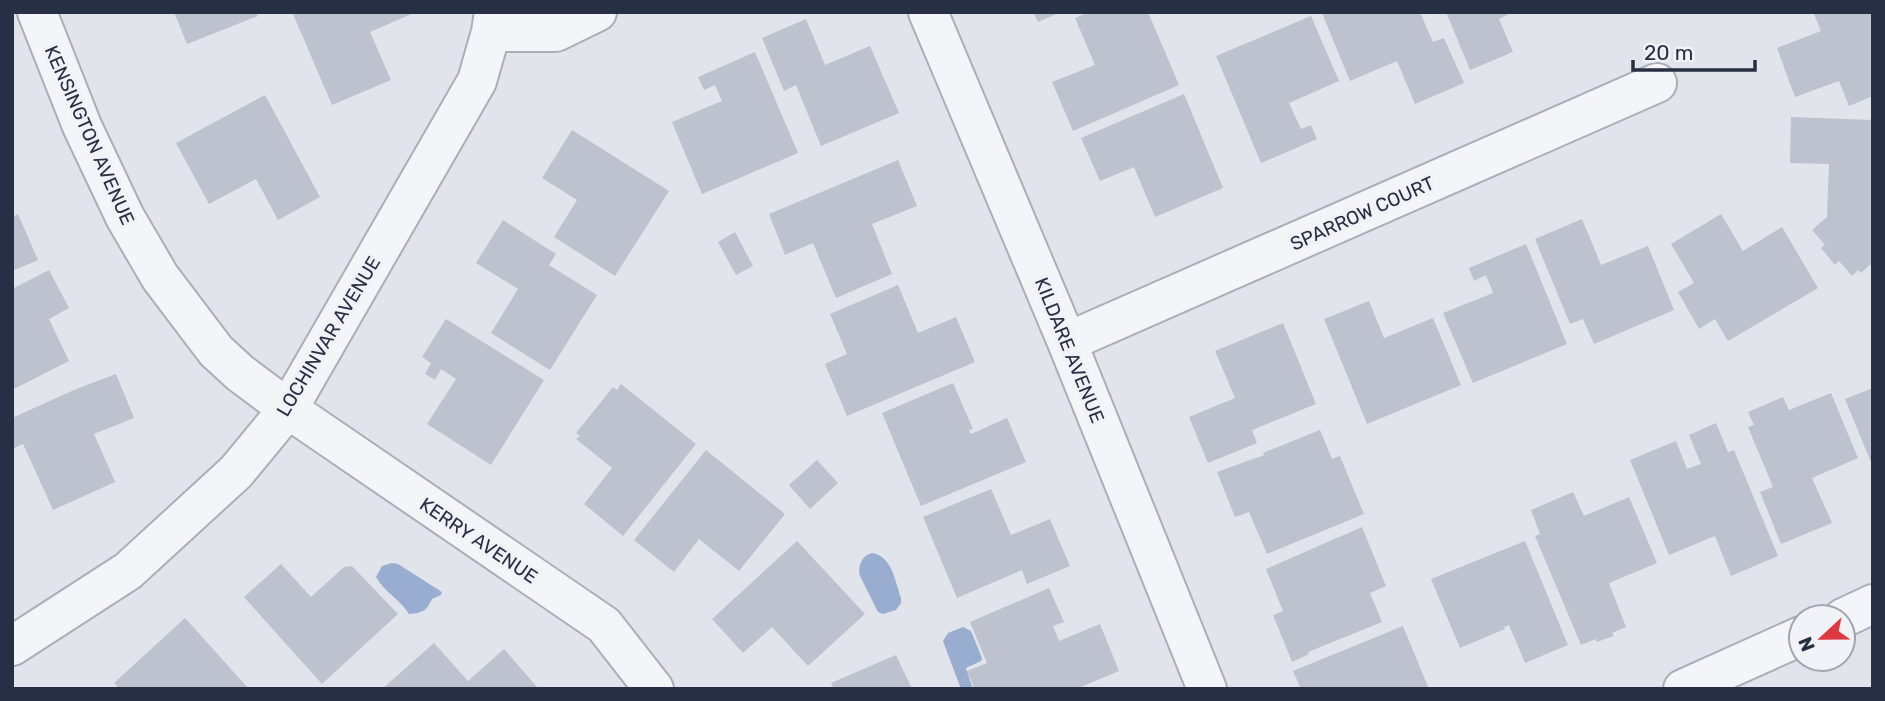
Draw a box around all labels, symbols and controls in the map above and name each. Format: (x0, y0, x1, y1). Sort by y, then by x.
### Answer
scale bar (1633, 28, 1756, 72)
text: 20 m (1644, 40, 1693, 65)
street label: KENSINGTON AVENUE (40, 42, 139, 228)
street label: SPARROW COURT (1287, 171, 1438, 256)
street label: LOCHINVAR AVENUE (272, 252, 385, 420)
street label: KILDARE AVENUE (1030, 274, 1109, 426)
street label: KERRY AVENUE (415, 493, 542, 588)
north arrow (1787, 603, 1857, 673)
text: N (1793, 634, 1820, 655)

